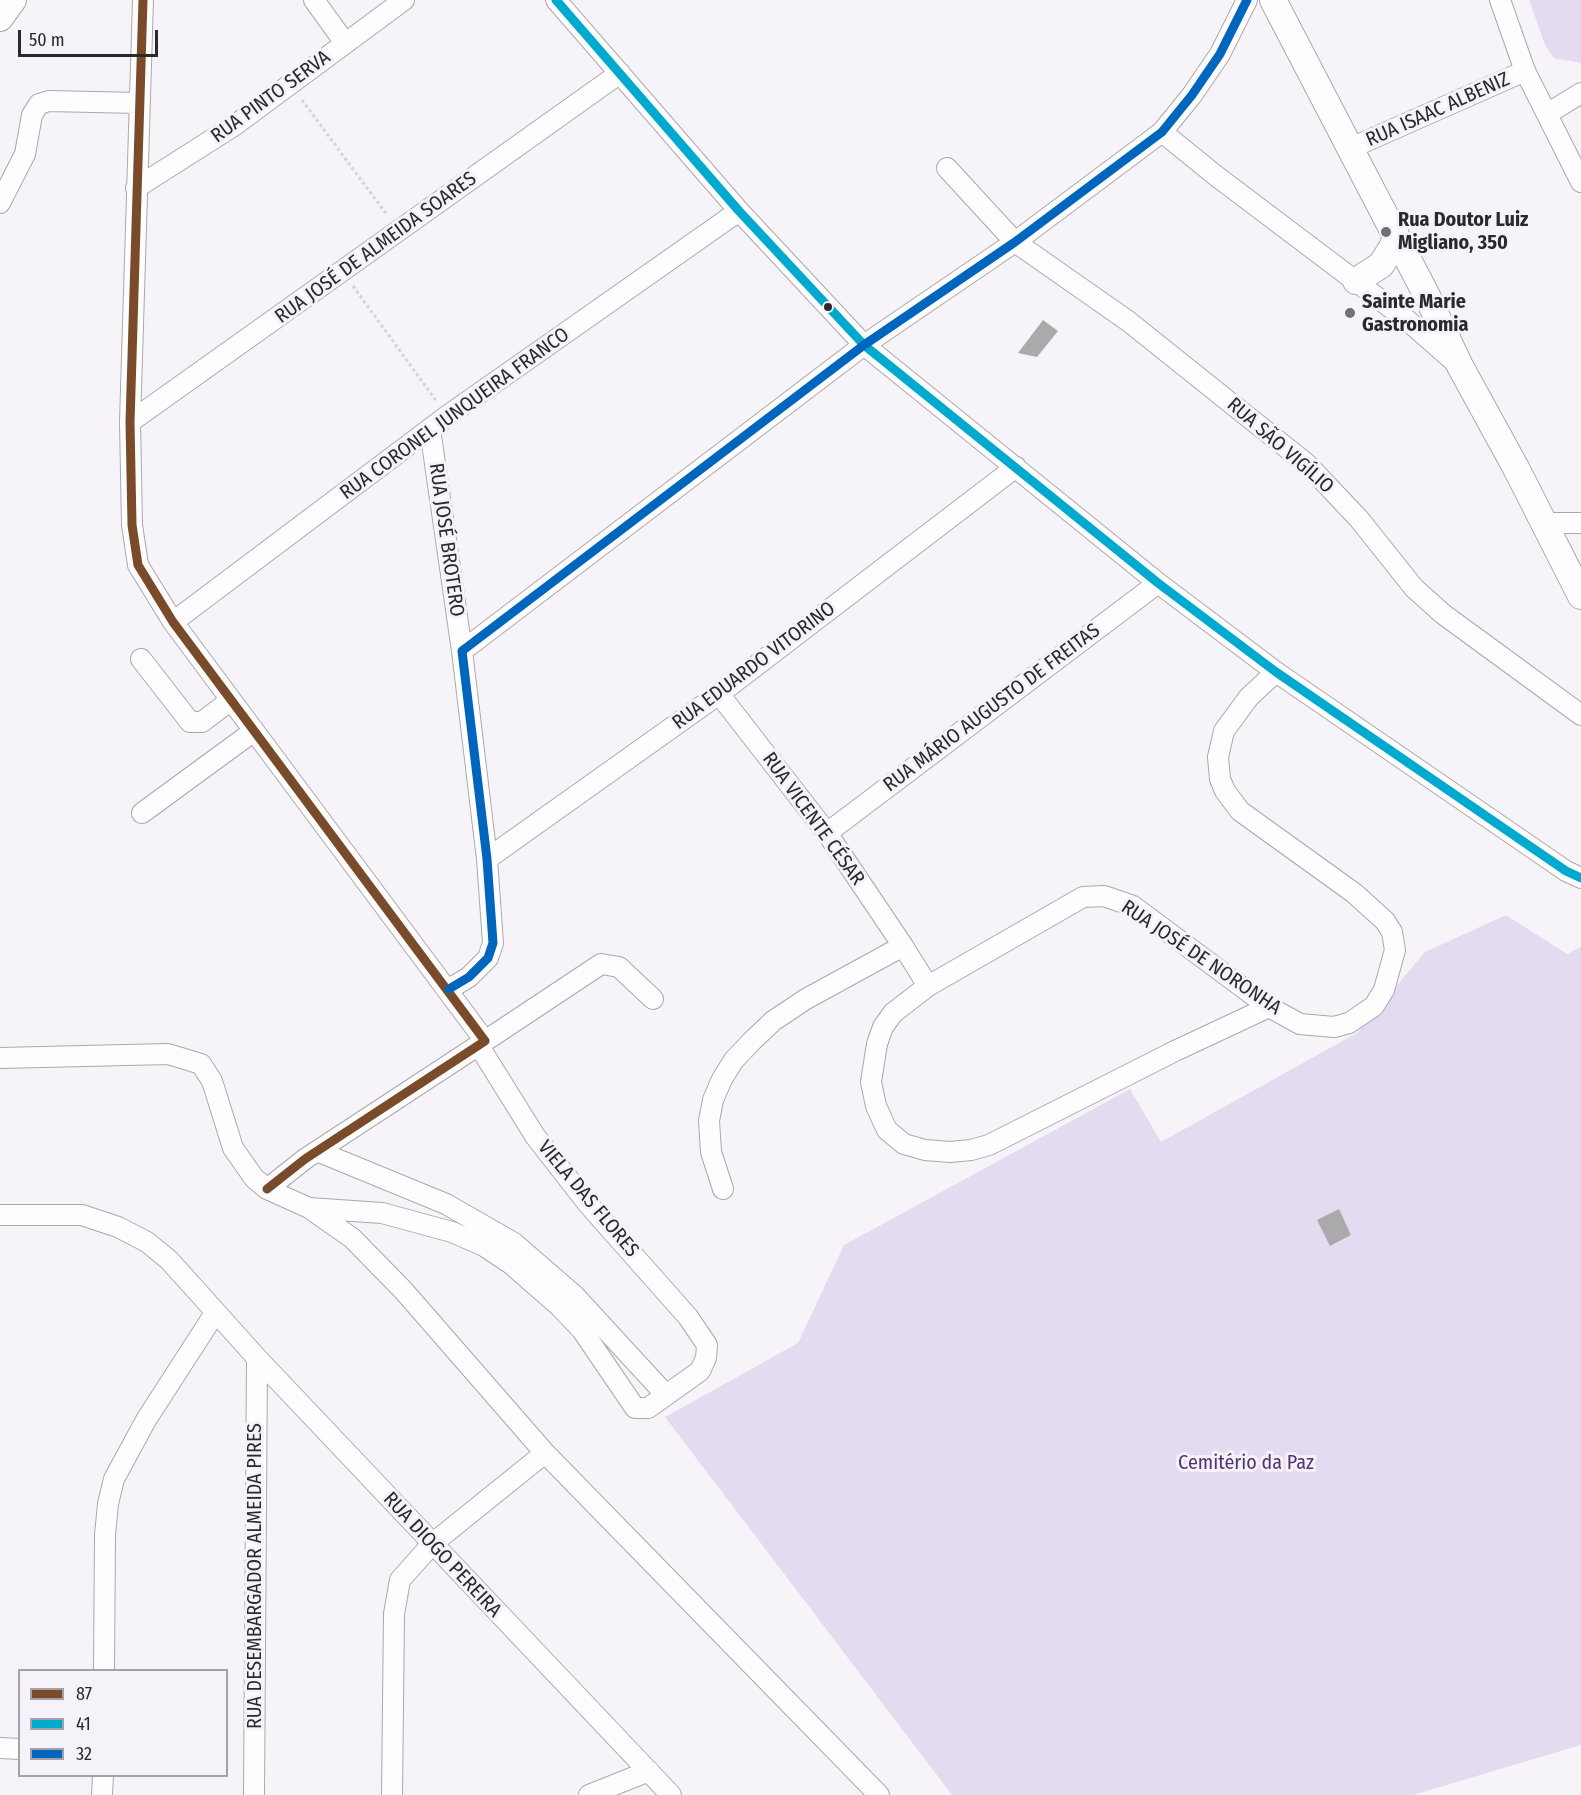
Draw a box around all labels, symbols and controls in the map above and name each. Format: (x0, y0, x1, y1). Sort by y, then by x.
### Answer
scale bar (21, 18, 160, 56)
text: 50 m (29, 29, 65, 51)
street label: RUA PINTO SERVA (207, 46, 335, 148)
street label: RUA ISAAC ALBENIZ (1362, 68, 1514, 152)
street label: RUA JOSÉ DE ALMEIDA SOARES (271, 167, 481, 329)
place label: Rua Doutor Luiz Migliano, 350 (1398, 208, 1528, 255)
marker: Rua Doutor Luiz Migliano, 350 (1379, 225, 1393, 239)
place label: Sainte Marie Gastronomia (1362, 290, 1468, 337)
unlabelled marker (822, 301, 834, 313)
marker: Sainte Marie Gastronomia (1343, 306, 1357, 320)
street label: RUA CORONEL JUNQUEIRA FRANCO (336, 323, 574, 505)
street label: RUA SÃO VIGÍLIO (1222, 393, 1338, 499)
street label: RUA JOSÉ BROTERO (423, 462, 469, 618)
street label: RUA EDUARDO VITORINO (668, 597, 840, 735)
street label: RUA MÁRIO AUGUSTO DE FREITAS (879, 619, 1105, 797)
street label: RUA VICENTE CÉSAR (757, 748, 869, 890)
street label: RUA JOSÉ DE NORONHA (1116, 895, 1286, 1021)
street label: VIELA DAS FLORES (532, 1136, 644, 1262)
street label: RUA DESEMBARGADOR ALMEIDA PIRES (243, 1423, 267, 1729)
park label: Cemitério da Paz (1178, 1451, 1314, 1475)
street label: RUA DIOGO PEREIRA (378, 1487, 506, 1623)
legend (18, 1669, 228, 1777)
text: 87 (76, 1683, 92, 1705)
text: 41 (76, 1713, 91, 1735)
text: 32 (76, 1743, 92, 1765)

